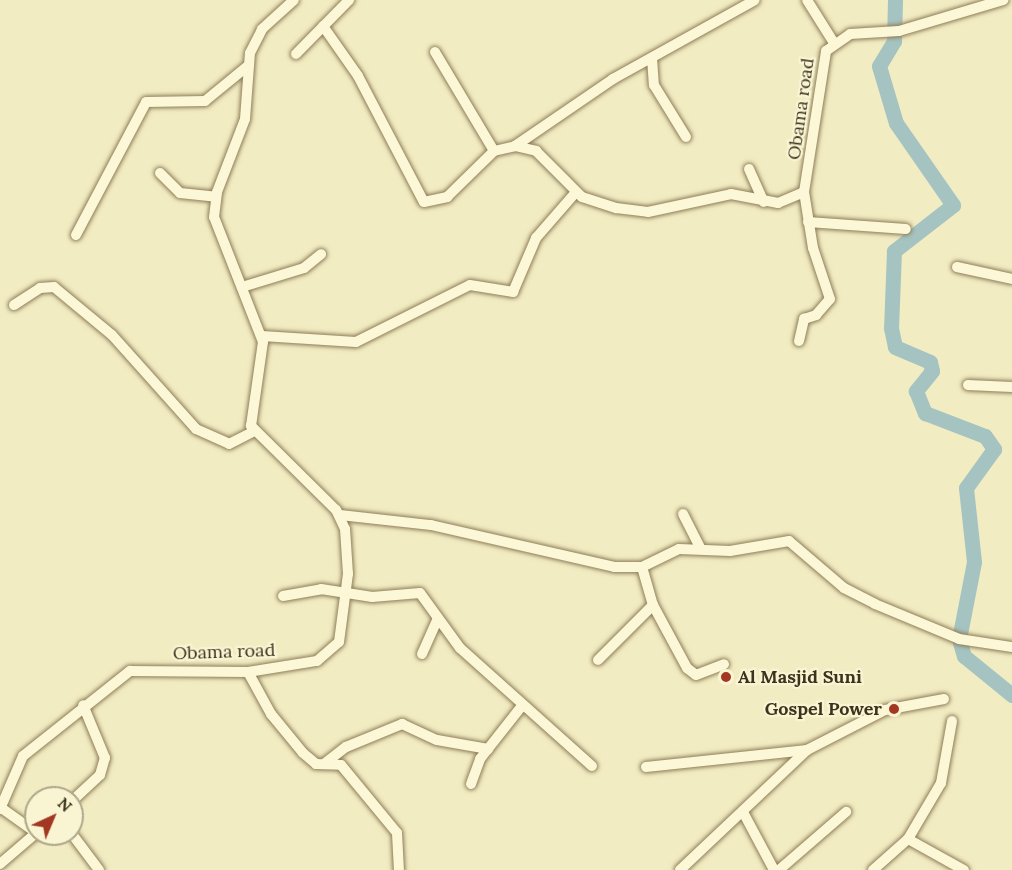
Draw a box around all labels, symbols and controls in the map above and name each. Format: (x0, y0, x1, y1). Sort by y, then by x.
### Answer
street label: Obama road (783, 57, 819, 161)
street label: Obama road (172, 639, 276, 665)
place label: Al Masjid Suni (738, 666, 862, 688)
marker: Al Masjid Suni (719, 670, 733, 684)
place label: Gospel Power (765, 698, 882, 720)
marker: Gospel Power (887, 702, 901, 716)
north arrow (24, 786, 84, 846)
text: N (54, 793, 77, 816)

